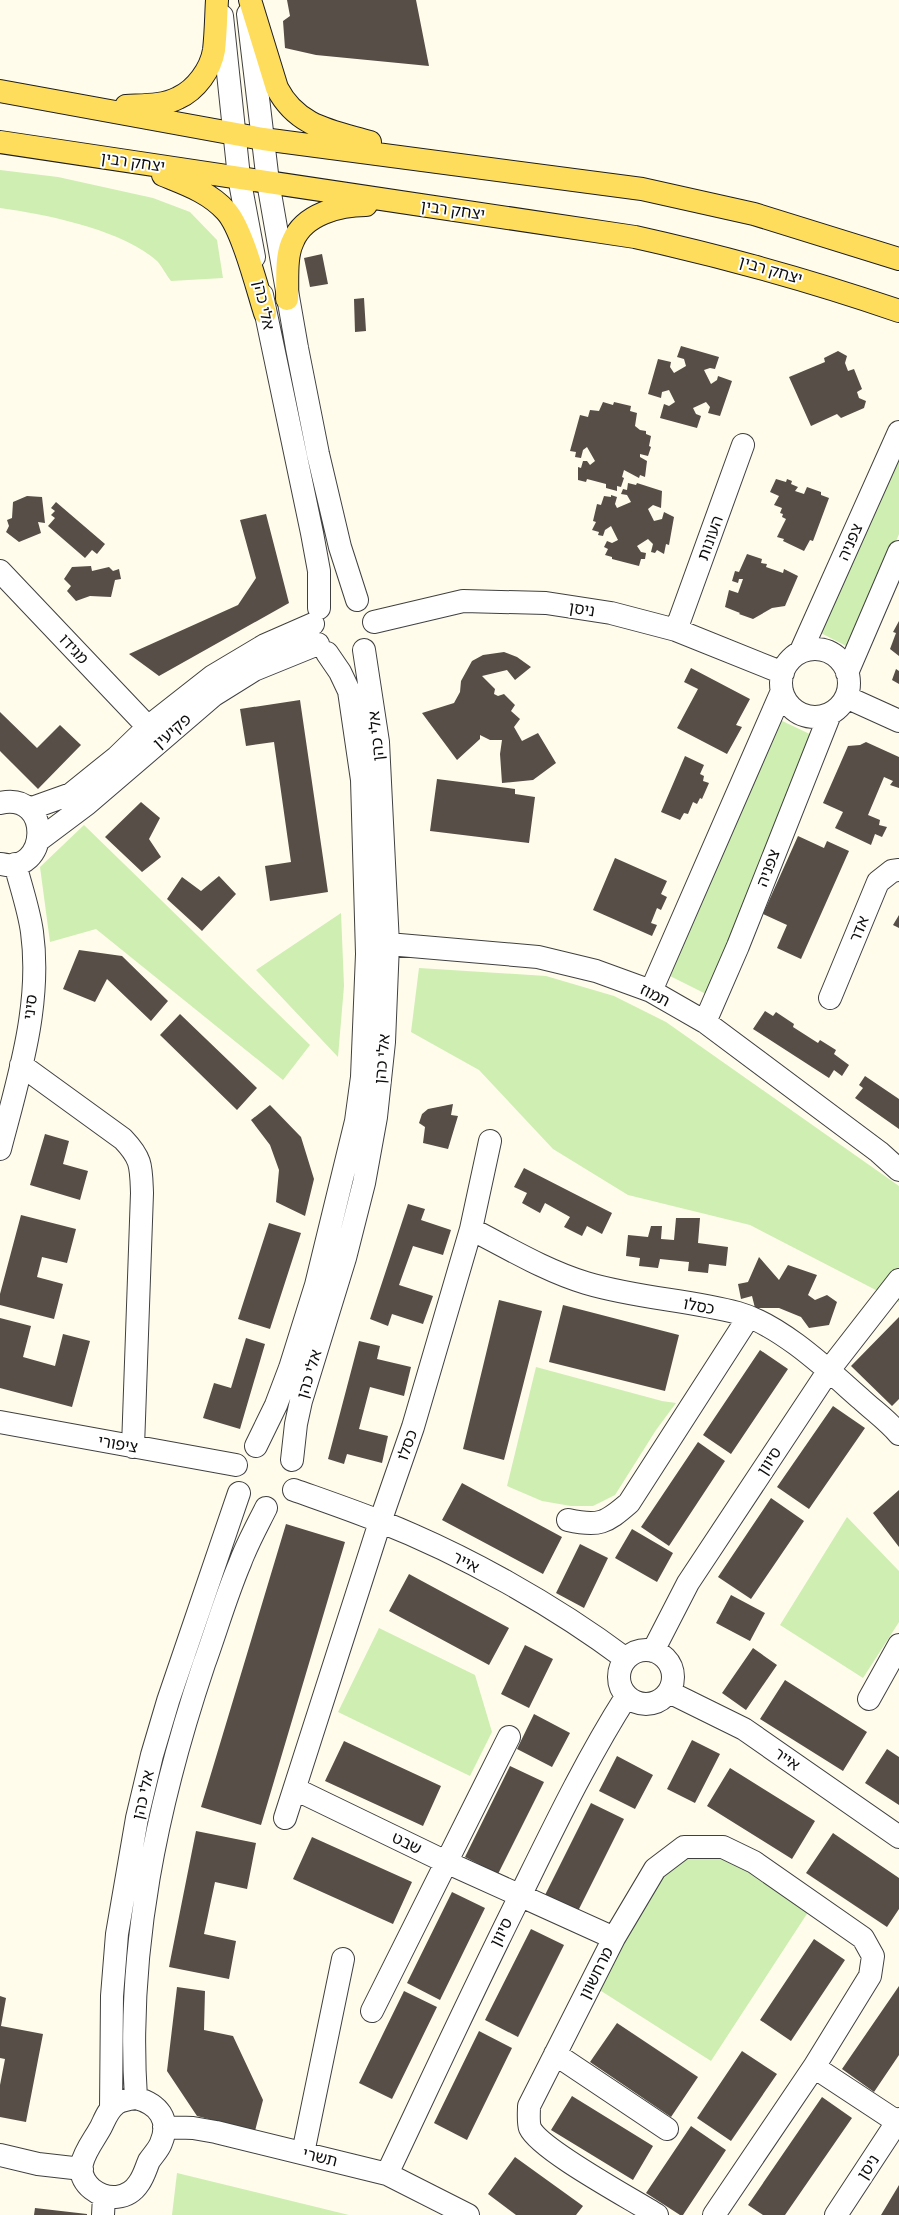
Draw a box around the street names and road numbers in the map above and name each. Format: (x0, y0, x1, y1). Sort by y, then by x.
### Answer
street label: יצחק רבין (100, 148, 166, 176)
street label: יצחק רבין (420, 196, 486, 224)
street label: יצחק רבין (737, 252, 805, 288)
street label: אלי כהן (249, 278, 279, 332)
street label: העונות (693, 513, 727, 563)
street label: צפניה (834, 521, 867, 563)
street label: ניסן (568, 598, 596, 620)
street label: מגידו (55, 630, 93, 668)
street label: פקיעין (149, 709, 195, 753)
street label: אלי כהן (364, 710, 388, 762)
street label: צפניה (752, 847, 784, 889)
street label: אדר (845, 913, 873, 945)
street label: תמוז (637, 979, 673, 1011)
street label: סיני (19, 993, 41, 1021)
street label: אלי כהן (370, 1033, 394, 1085)
street label: כסלו (682, 1294, 716, 1318)
street label: אלי כהן (293, 1347, 325, 1401)
street label: כסלו (393, 1427, 421, 1463)
street label: ציפורי (97, 1431, 140, 1457)
street label: סיוון (753, 1443, 785, 1479)
street label: אייר (449, 1547, 483, 1577)
street label: אייר (770, 1743, 804, 1775)
street label: אלי כהן (128, 1768, 158, 1822)
street label: שבט (389, 1828, 425, 1858)
street label: סיוון (486, 1914, 516, 1950)
street label: מרחשוון (575, 1944, 617, 2002)
street label: תשרי (301, 2144, 339, 2170)
street label: ניסן (853, 2151, 883, 2183)

